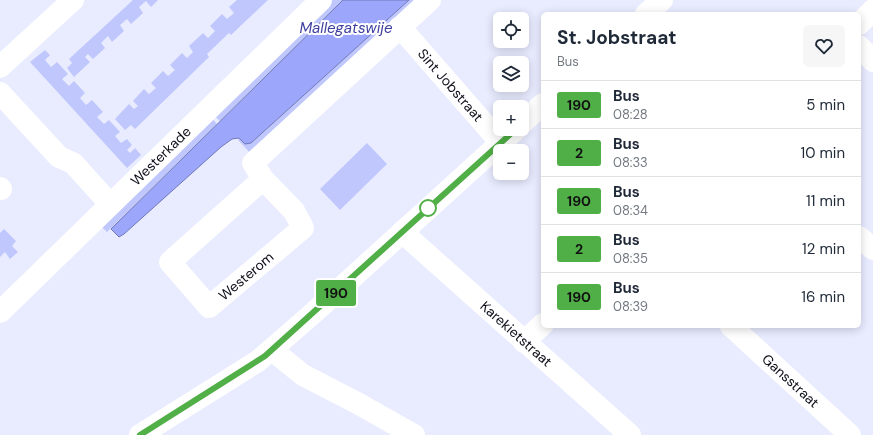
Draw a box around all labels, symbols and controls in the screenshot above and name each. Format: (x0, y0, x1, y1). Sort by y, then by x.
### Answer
map controls (493, 12, 529, 180)
button: locate (493, 12, 529, 48)
water label: Mallegatswije (299, 18, 393, 38)
text: St. Jobstraat (557, 25, 676, 50)
button: heart (803, 25, 845, 67)
street label: Sint Jobstraat (414, 45, 487, 125)
text: Bus (557, 53, 579, 70)
button: layers (493, 56, 529, 92)
text: Bus (613, 86, 640, 106)
text: 5 min (806, 95, 845, 115)
text: 190 (567, 96, 591, 114)
button: + (493, 100, 529, 136)
text: 08:28 (613, 106, 648, 123)
street label: Westerkade (127, 122, 195, 189)
text: Bus (613, 134, 640, 154)
text: 10 min (800, 143, 845, 163)
button: − (493, 144, 529, 180)
text: 2 (575, 144, 583, 162)
text: 08:33 (613, 154, 648, 171)
text: Bus (613, 182, 640, 202)
text: 11 min (806, 191, 845, 211)
text: 190 (567, 192, 591, 210)
unlabelled marker (419, 199, 437, 217)
text: 08:34 (613, 202, 648, 219)
text: Bus (613, 230, 640, 250)
text: 12 min (802, 239, 845, 259)
text: 2 (575, 240, 583, 258)
street label: Westerom (215, 248, 277, 304)
text: 08:35 (613, 250, 648, 267)
text: Bus (613, 278, 640, 298)
line badge: 190 (313, 280, 359, 306)
text: 190 (324, 284, 348, 302)
text: 16 min (801, 287, 845, 307)
text: 190 (567, 288, 591, 306)
street label: Karekietstraat (477, 297, 556, 370)
text: 08:39 (613, 298, 648, 315)
street label: Gansstraat (758, 350, 823, 411)

